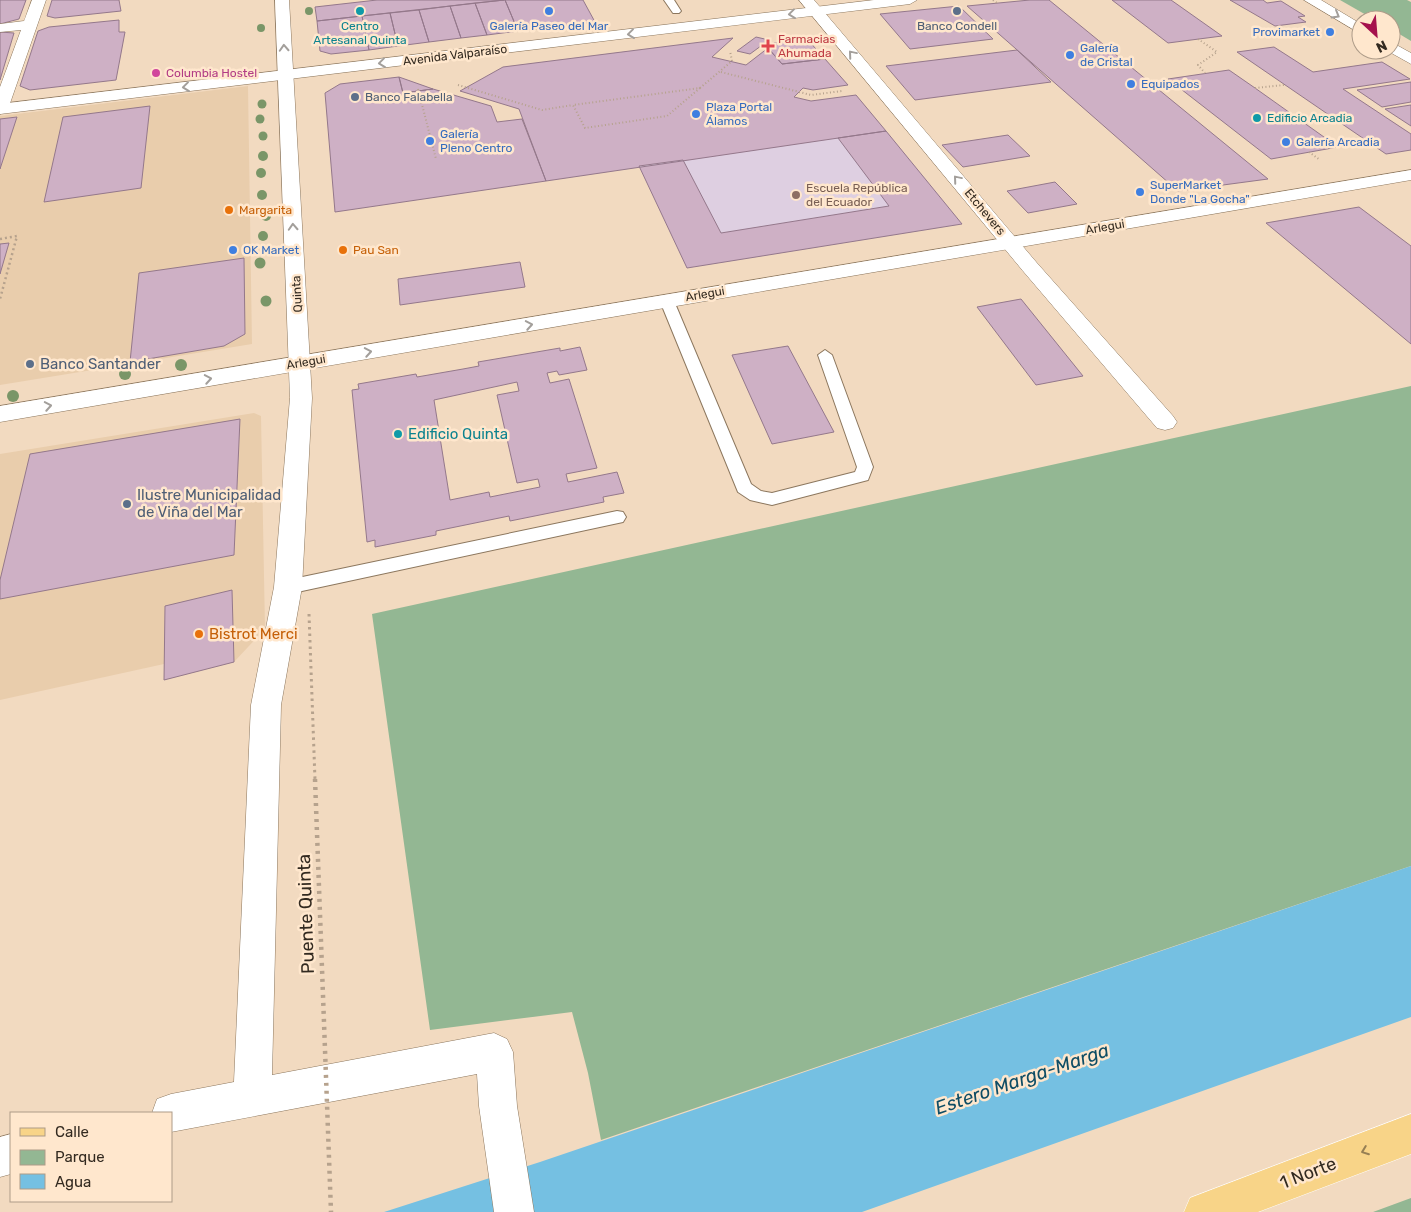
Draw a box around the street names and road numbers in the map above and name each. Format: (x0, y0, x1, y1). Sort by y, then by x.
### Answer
street label: Avenida Valparaíso (402, 42, 508, 68)
street label: Etchevers (962, 186, 1008, 238)
street label: Arlegui (1084, 217, 1126, 237)
street label: Quinta (289, 275, 305, 313)
street label: Arlegui (684, 284, 726, 304)
street label: Arlegui (285, 352, 327, 372)
street label: Puente Quinta (293, 854, 319, 974)
street label: 1 Norte (1277, 1152, 1339, 1194)

